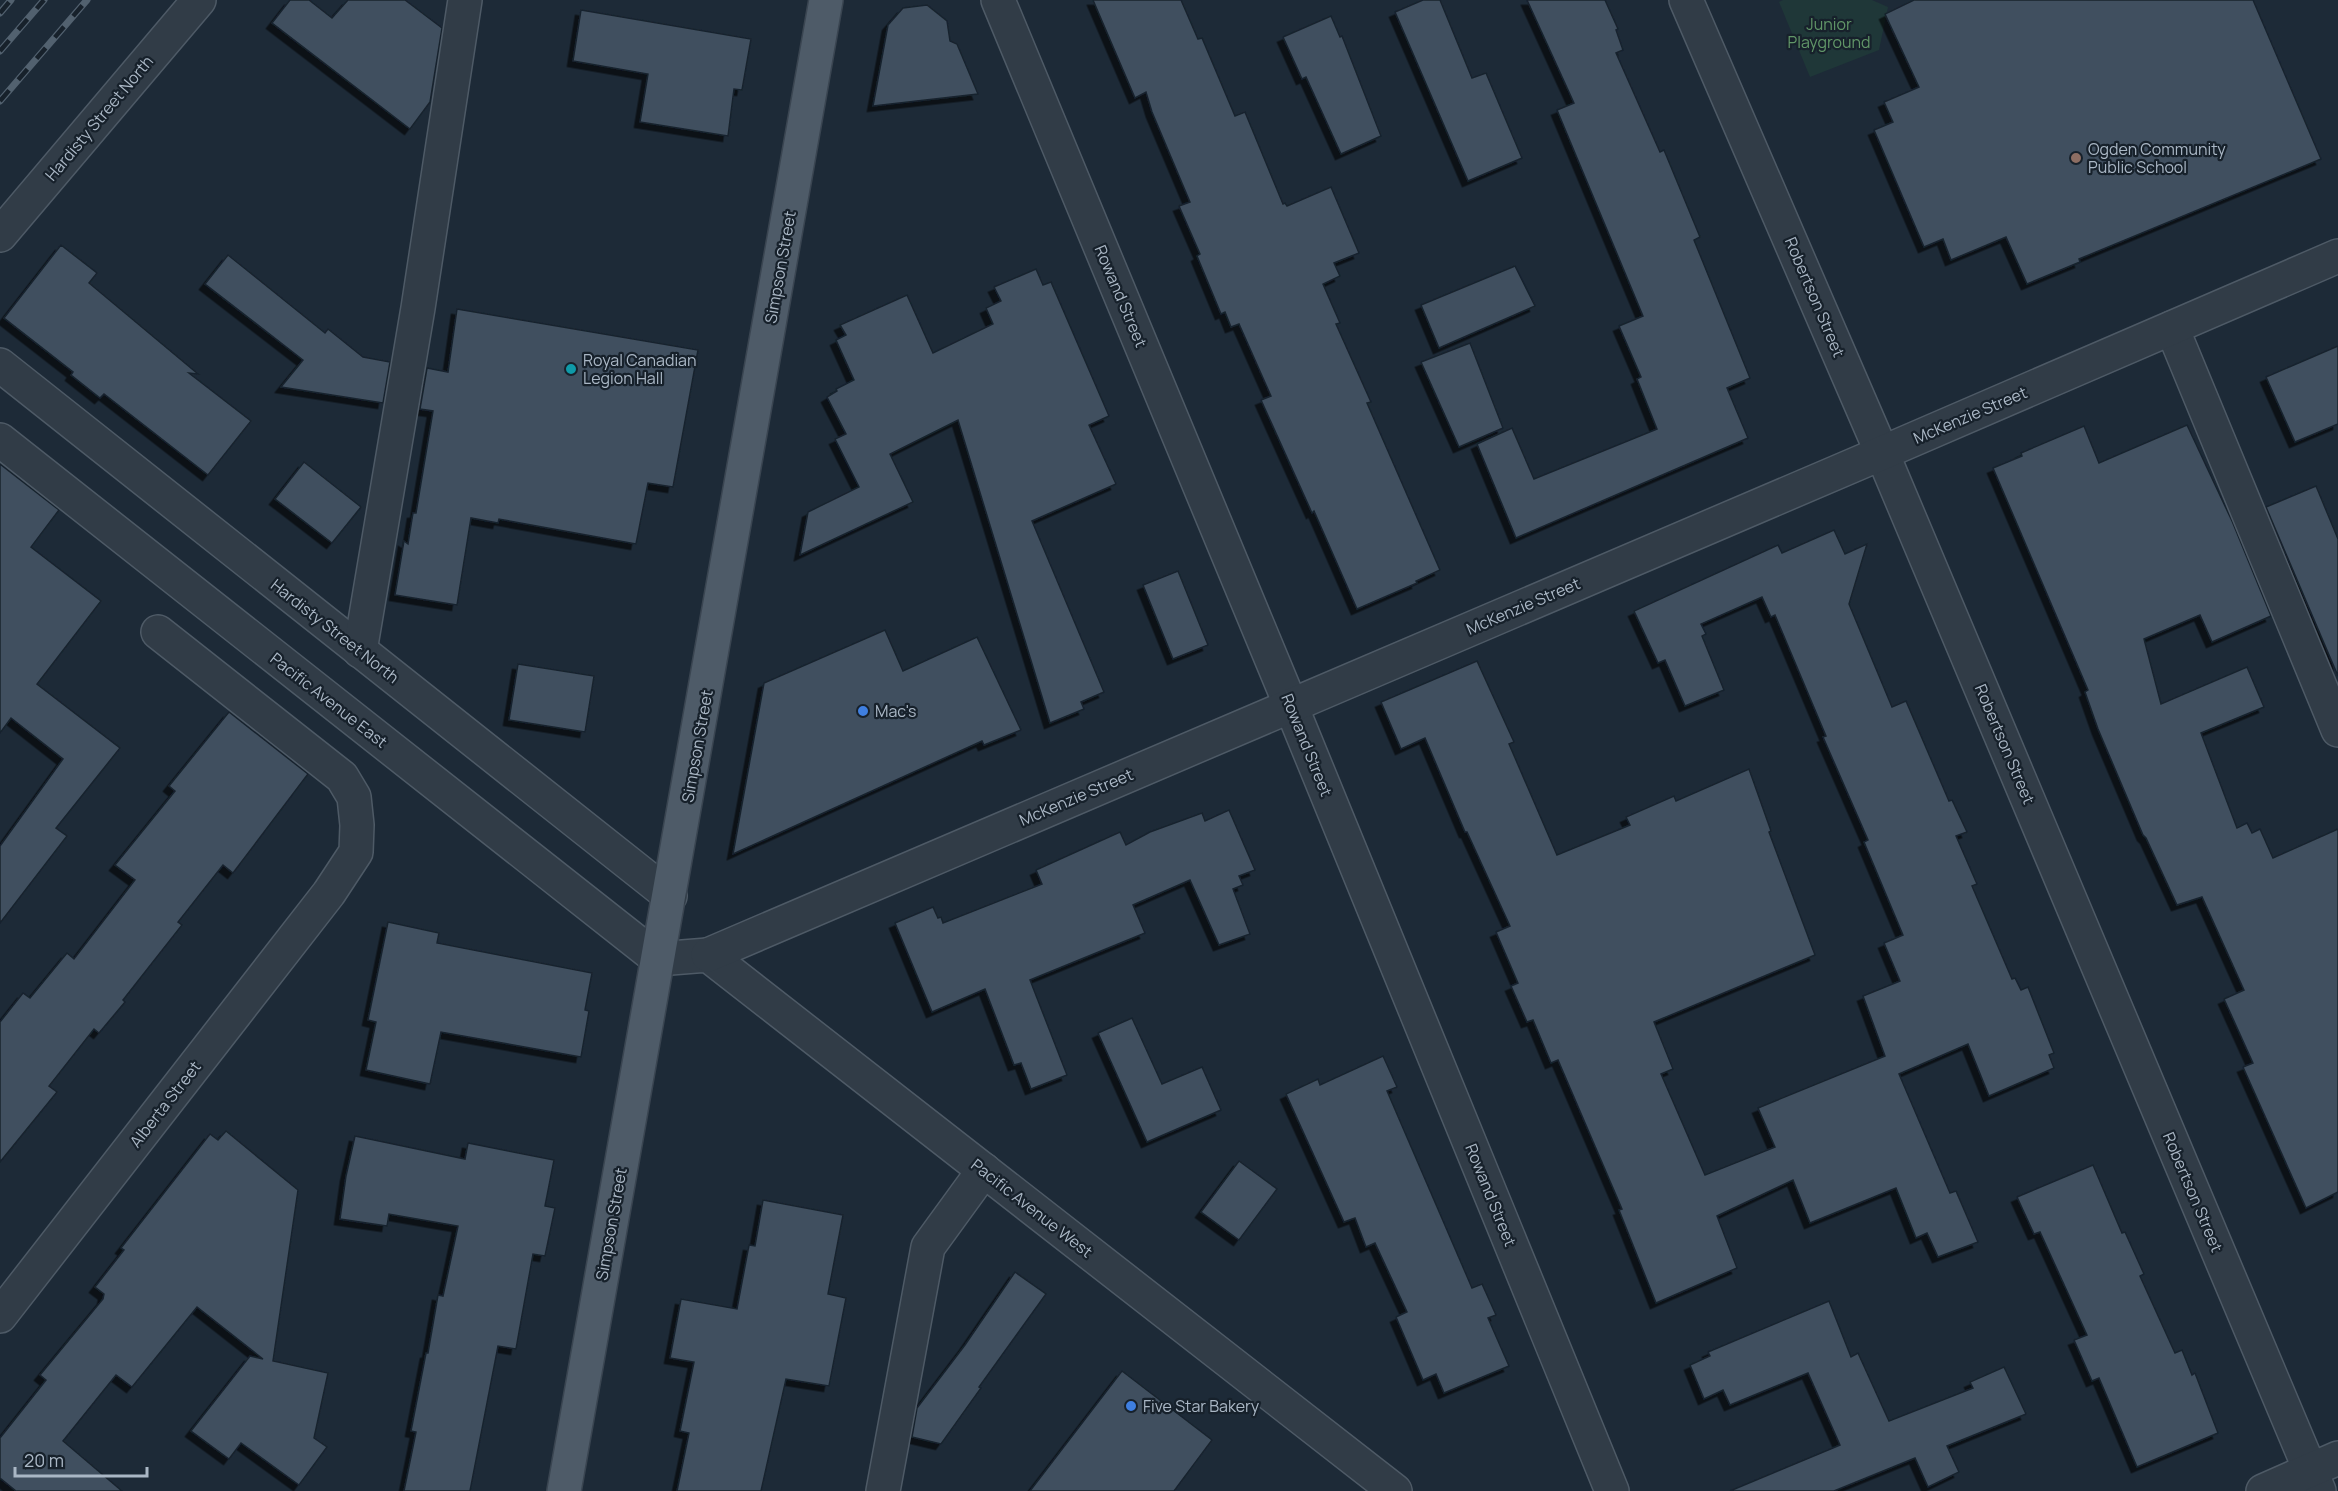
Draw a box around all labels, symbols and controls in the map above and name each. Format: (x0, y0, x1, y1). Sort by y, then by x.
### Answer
park label: Junior Playground (1787, 13, 1871, 53)
street label: Hardisty Street North (40, 51, 158, 185)
place label: Ogden Community Public School (2088, 138, 2226, 178)
marker: Ogden Community Public School (2069, 151, 2083, 165)
street label: Simpson Street (759, 209, 801, 325)
street label: Robertson Street (1780, 234, 1850, 360)
street label: Rowand Street (1090, 242, 1152, 350)
place label: Royal Canadian Legion Hall (583, 349, 697, 389)
marker: Royal Canadian Legion Hall (564, 362, 578, 376)
street label: McKenzie Street (1910, 381, 2030, 449)
street label: McKenzie Street (1463, 572, 1583, 640)
street label: Hardisty Street North (266, 574, 404, 688)
street label: Pacific Avenue East (266, 647, 392, 753)
street label: Robertson Street (1970, 681, 2040, 807)
street label: Simpson Street (676, 688, 718, 804)
street label: Rowand Street (1276, 690, 1338, 800)
place label: Mac's (875, 700, 916, 722)
marker: Mac's (856, 704, 870, 718)
street label: McKenzie Street (1016, 763, 1136, 831)
street label: Alberta Street (124, 1056, 206, 1152)
street label: Robertson Street (2158, 1129, 2228, 1255)
street label: Rowand Street (1460, 1140, 1522, 1250)
street label: Pacific Avenue West (967, 1154, 1097, 1262)
street label: Simpson Street (590, 1166, 632, 1282)
place label: Five Star Bakery (1143, 1395, 1260, 1417)
marker: Five Star Bakery (1124, 1399, 1138, 1413)
scale bar (15, 1440, 147, 1478)
text: 20 m (24, 1448, 64, 1472)

